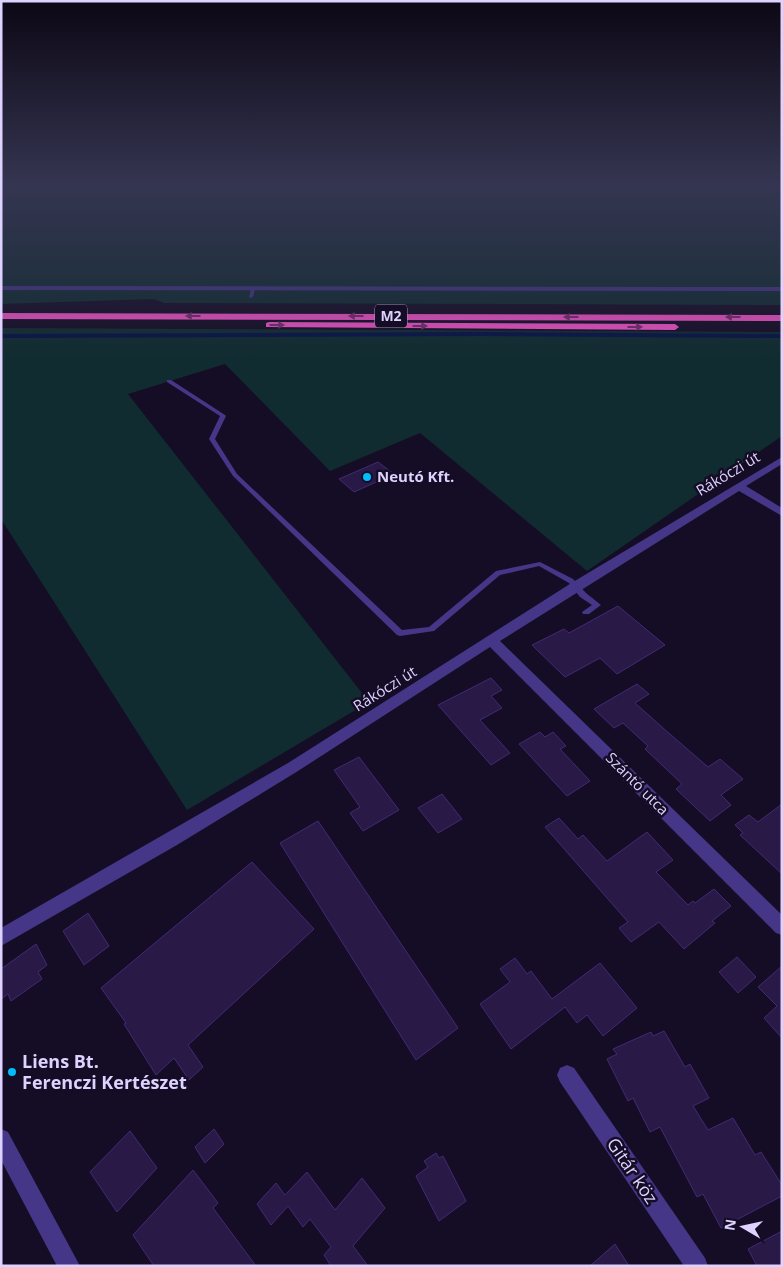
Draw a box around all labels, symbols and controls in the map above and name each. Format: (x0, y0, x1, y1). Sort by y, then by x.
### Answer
road number: M2 (375, 304, 407, 328)
one-way arrow (185, 312, 201, 320)
one-way arrow (347, 312, 363, 320)
one-way arrow (562, 313, 578, 321)
one-way arrow (725, 313, 741, 321)
one-way arrow (270, 322, 286, 330)
one-way arrow (413, 322, 429, 330)
one-way arrow (628, 323, 644, 331)
street label: Rákóczi út (692, 446, 763, 500)
place label: Neutó Kft. (377, 466, 454, 486)
marker: Neutó Kft. (361, 471, 373, 483)
street label: Rákóczi út (349, 661, 420, 715)
street label: Szántó utca (602, 748, 673, 819)
place label: Liens Bt. Ferenczi Kertészet (22, 1049, 187, 1094)
marker: Liens Bt. Ferenczi Kertészet (6, 1066, 18, 1078)
street label: Gitár köz (602, 1133, 664, 1208)
north arrow (718, 1202, 768, 1252)
text: N (719, 1218, 740, 1232)

